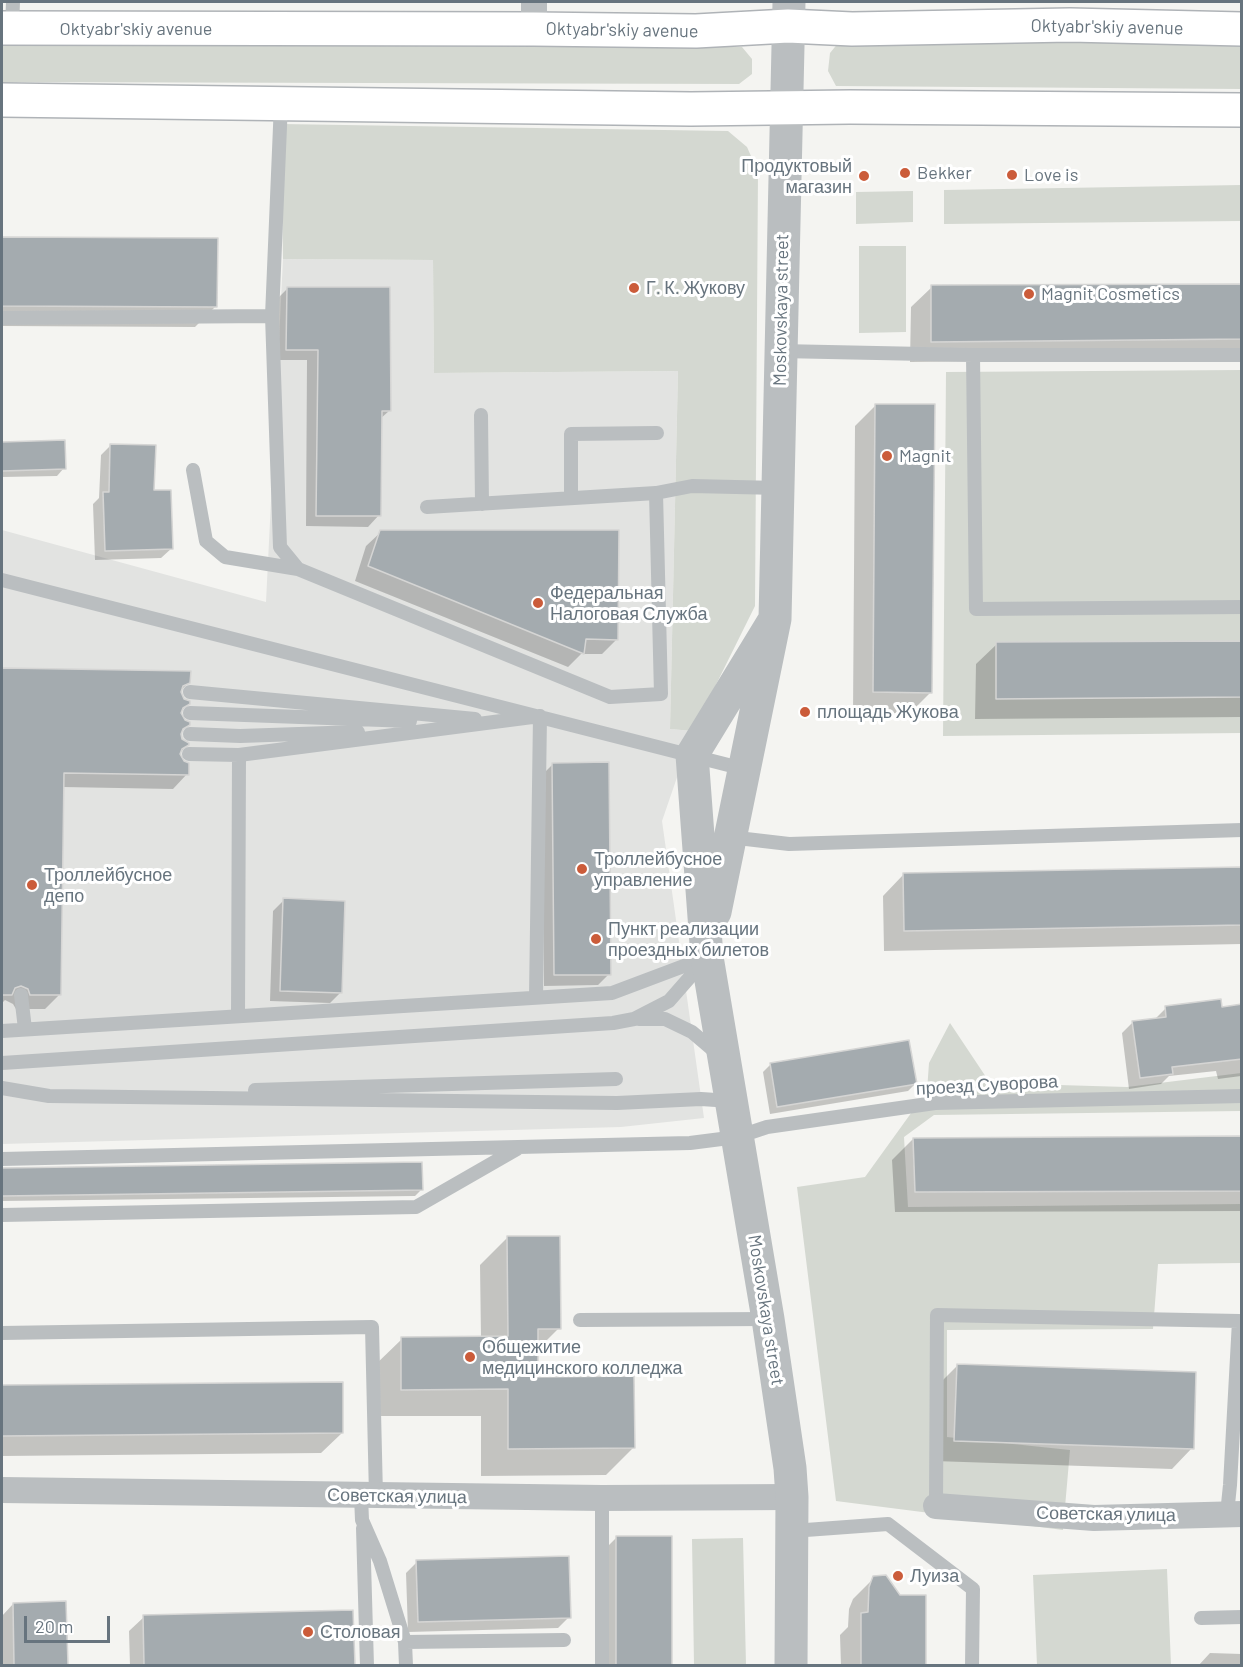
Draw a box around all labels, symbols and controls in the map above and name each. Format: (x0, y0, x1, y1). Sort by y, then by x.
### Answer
street label: Oktyabr'skiy avenue (1030, 15, 1184, 39)
street label: Oktyabr'skiy avenue (60, 18, 212, 40)
street label: Oktyabr'skiy avenue (545, 18, 699, 42)
place label: Продуктовый магазин (741, 155, 852, 198)
place label: Bekker (917, 162, 972, 184)
place label: Love is (1024, 164, 1078, 186)
marker: Bekker (898, 166, 912, 180)
marker: Love is (1005, 168, 1019, 182)
marker: Продуктовый магазин (857, 169, 871, 183)
street label: Moskovskaya street (769, 234, 793, 386)
place label: Г. К. Жукову (646, 277, 745, 299)
marker: Г. К. Жукову (627, 281, 641, 295)
place label: Magnit Cosmetics (1041, 283, 1180, 305)
marker: Magnit Cosmetics (1022, 287, 1036, 301)
place label: Magnit (899, 445, 952, 467)
marker: Magnit (880, 449, 894, 463)
place label: Федеральная Налоговая Служба (550, 582, 707, 624)
marker: Федеральная Налоговая Служба (531, 596, 545, 610)
place label: площадь Жукова (817, 701, 959, 723)
marker: площадь Жукова (798, 705, 812, 719)
place label: Троллейбусное управление (594, 848, 722, 890)
marker: Троллейбусное управление (575, 862, 589, 876)
place label: Троллейбусное депо (44, 864, 172, 906)
marker: Троллейбусное депо (25, 878, 39, 892)
place label: Пункт реализации проездных билетов (608, 918, 769, 960)
marker: Пункт реализации проездных билетов (589, 932, 603, 946)
street label: проезд Суворова (915, 1070, 1059, 1100)
street label: Moskovskaya street (743, 1233, 789, 1387)
place label: Общежитие медицинского колледжа (482, 1336, 683, 1378)
marker: Общежитие медицинского колледжа (463, 1350, 477, 1364)
street label: Советская улица (327, 1484, 467, 1508)
street label: Советская улица (1036, 1502, 1176, 1526)
place label: Луиза (910, 1565, 959, 1587)
marker: Луиза (891, 1569, 905, 1583)
scale bar (27, 1604, 112, 1642)
text: 20 m (35, 1615, 73, 1637)
place label: Столовая (320, 1621, 400, 1643)
marker: Столовая (301, 1625, 315, 1639)

